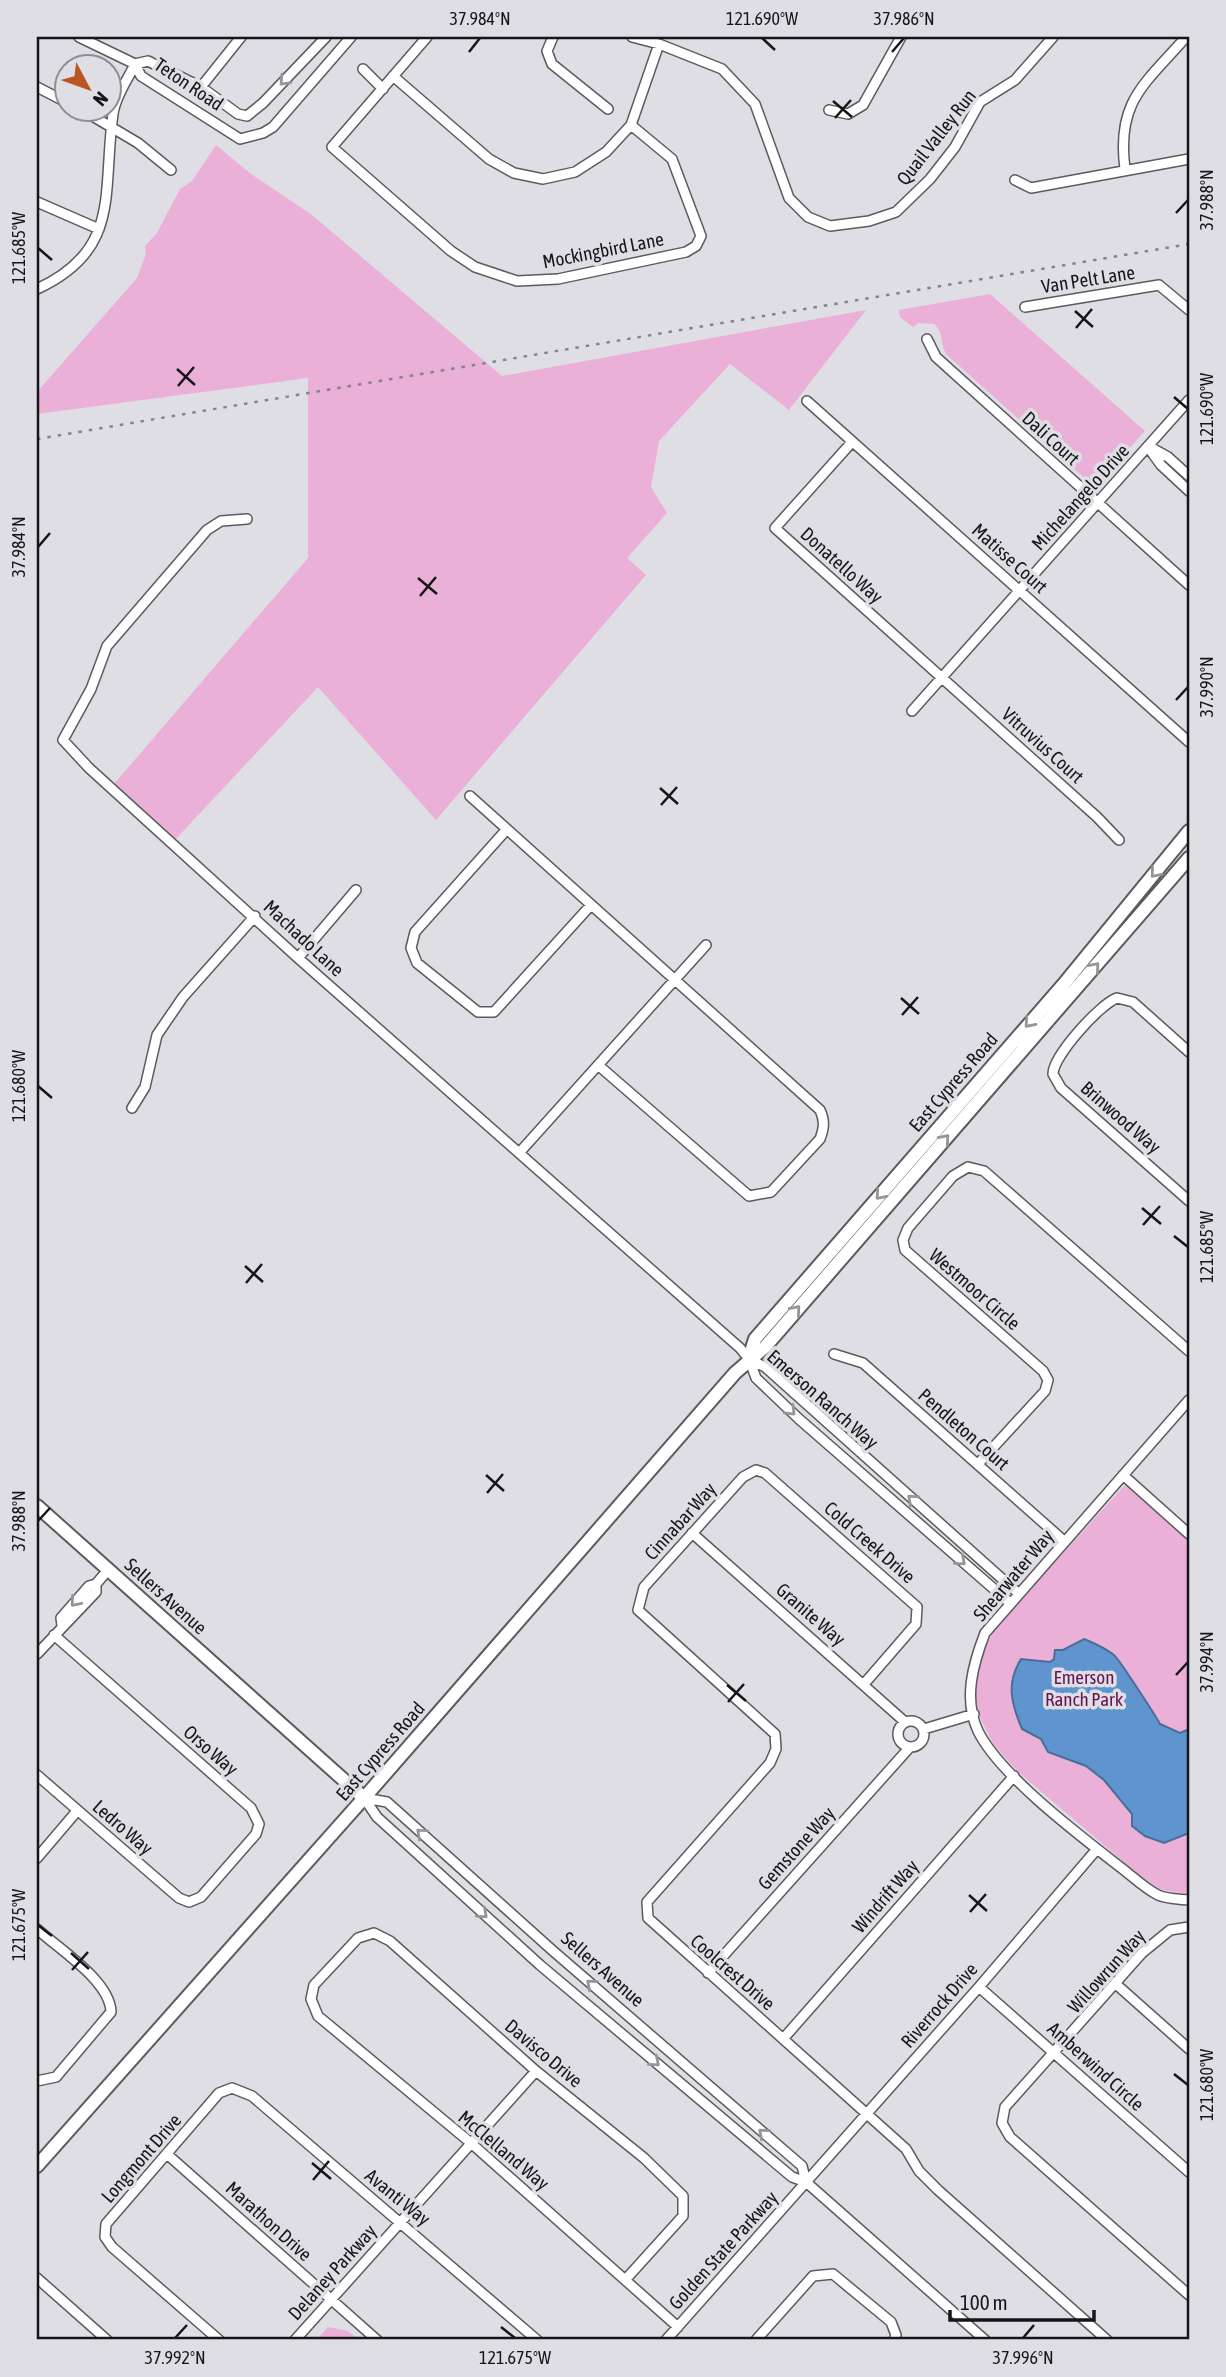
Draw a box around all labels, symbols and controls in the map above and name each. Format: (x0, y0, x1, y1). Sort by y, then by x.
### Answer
text: 37.984°N (449, 8, 511, 29)
text: 121.690°W (726, 8, 798, 29)
text: 37.986°N (873, 8, 935, 29)
north arrow (52, 52, 122, 122)
street label: Teton Road (150, 53, 228, 115)
one-way arrow (280, 73, 293, 86)
street label: Quail Valley Run (892, 85, 980, 189)
text: N (89, 88, 113, 111)
text: 37.988°N (1196, 169, 1217, 231)
text: 121.685°W (8, 212, 29, 284)
street label: Mockingbird Lane (541, 227, 665, 273)
street label: Van Pelt Lane (1040, 261, 1136, 297)
text: 121.690°W (1196, 373, 1217, 445)
street label: Dali Court (1018, 407, 1084, 469)
street label: Michelangelo Drive (1027, 440, 1133, 554)
text: 37.984°N (8, 516, 29, 578)
street label: Matisse Court (968, 519, 1052, 597)
street label: Donatello Way (796, 522, 888, 608)
text: 37.990°N (1196, 656, 1217, 718)
street label: Vitruvius Court (998, 703, 1088, 787)
one-way arrow (1150, 865, 1163, 877)
street label: Machado Lane (259, 895, 349, 981)
one-way arrow (1087, 962, 1099, 975)
one-way arrow (1025, 1015, 1037, 1028)
street label: East Cypress Road (904, 1028, 1002, 1136)
text: 121.680°W (8, 1050, 29, 1122)
street label: Brinwood Way (1077, 1076, 1166, 1158)
one-way arrow (937, 1134, 950, 1147)
one-way arrow (876, 1187, 888, 1200)
text: 121.685°W (1196, 1211, 1217, 1283)
street label: Westmoor Circle (925, 1244, 1025, 1334)
one-way arrow (788, 1306, 800, 1319)
street label: Emerson Ranch Way (763, 1345, 883, 1453)
street label: Pendleton Court (914, 1384, 1014, 1474)
one-way arrow (782, 1403, 795, 1416)
street label: Cinnabar Way (640, 1478, 720, 1564)
text: 37.988°N (8, 1490, 29, 1552)
one-way arrow (907, 1495, 920, 1507)
street label: Cold Creek Drive (820, 1497, 920, 1587)
street label: Shearwater Way (969, 1525, 1058, 1625)
street label: Sellers Avenue (121, 1553, 211, 1639)
one-way arrow (953, 1553, 966, 1565)
street label: Granite Way (772, 1578, 850, 1650)
one-way arrow (71, 1594, 83, 1607)
text: 37.994°N (1196, 1631, 1217, 1693)
park label: Emerson Ranch Park (1045, 1666, 1124, 1710)
street label: East Cypress Road (331, 1697, 429, 1805)
street label: Orso Way (179, 1720, 243, 1780)
street label: Ledro Way (89, 1795, 157, 1859)
street label: Gemstone Way (753, 1802, 839, 1894)
one-way arrow (416, 1829, 429, 1841)
street label: Windrift Way (847, 1855, 923, 1937)
text: 121.675°W (8, 1889, 29, 1961)
one-way arrow (475, 1906, 488, 1918)
street label: Willowrun Way (1063, 1925, 1149, 2017)
street label: Sellers Avenue (557, 1927, 649, 2011)
street label: Coolcrest Drive (686, 1930, 780, 2014)
street label: Riverrock Drive (896, 1958, 982, 2052)
one-way arrow (586, 1980, 599, 1992)
street label: Davisco Drive (501, 2014, 587, 2092)
street label: Amberwind Circle (1043, 2017, 1149, 2115)
text: 121.680°W (1196, 2049, 1217, 2121)
one-way arrow (647, 2054, 660, 2067)
street label: McClelland Way (454, 2106, 554, 2194)
street label: Longmont Drive (96, 2109, 186, 2207)
one-way arrow (758, 2128, 771, 2141)
street label: Avanti Way (361, 2164, 435, 2230)
street label: Marathon Drive (222, 2177, 316, 2265)
street label: Golden State Parkway (664, 2186, 782, 2314)
street label: Delaney Parkway (283, 2220, 381, 2324)
scale bar (950, 2279, 1093, 2323)
text: 100 m (960, 2290, 1008, 2314)
text: 37.992°N (144, 2347, 206, 2368)
text: 121.675°W (479, 2347, 551, 2368)
text: 37.996°N (992, 2347, 1054, 2368)

